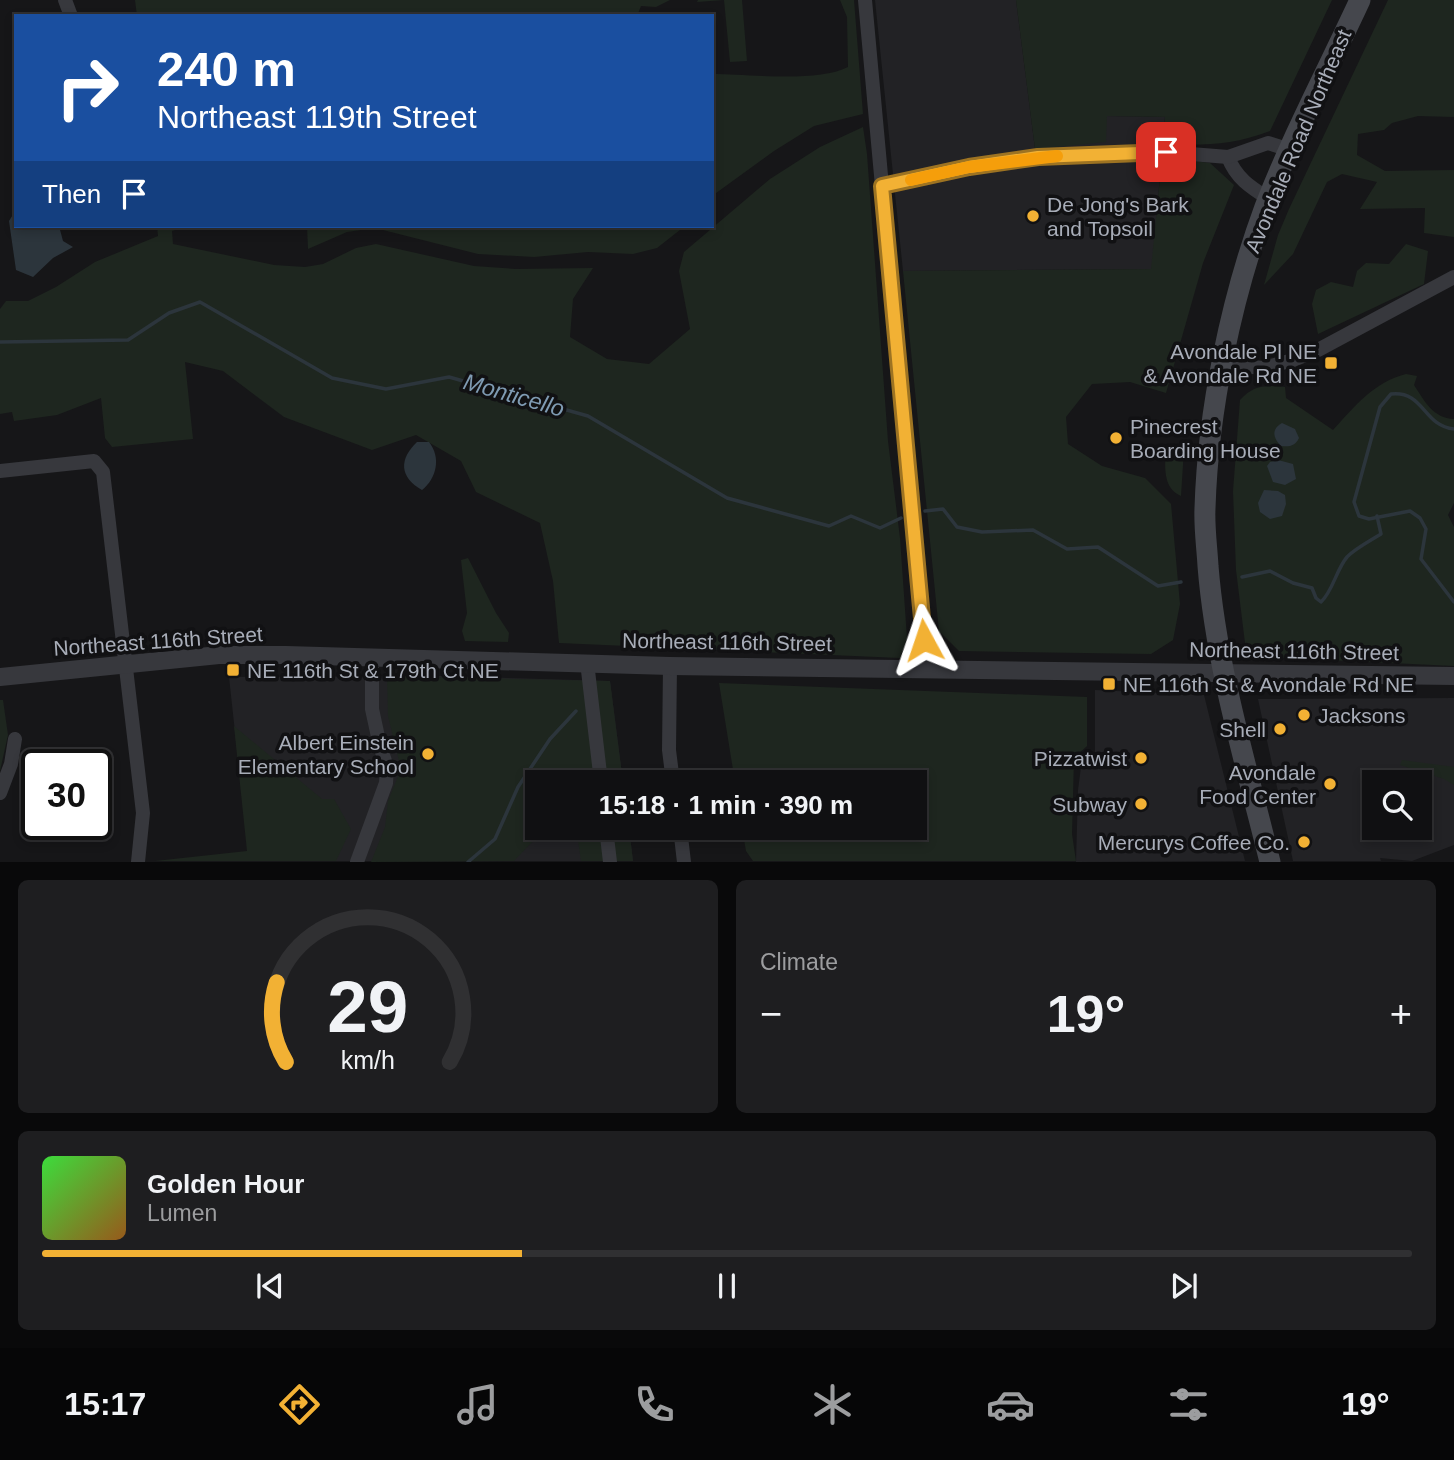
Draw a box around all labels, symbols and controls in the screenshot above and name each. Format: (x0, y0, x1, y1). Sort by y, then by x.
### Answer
street label: Avondale Road Northeast (1241, 26, 1356, 256)
icon: right (42, 42, 133, 133)
text: 240 m (157, 42, 296, 96)
text: Northeast 119th Street (157, 99, 477, 135)
pin (1136, 122, 1196, 182)
icon: arrive (1147, 133, 1185, 171)
icon: arrive (115, 175, 153, 213)
text: Then (42, 179, 101, 209)
place label: De Jong's Bark and Topsoil (1047, 193, 1189, 240)
marker: De Jong's Bark and Topsoil (1025, 208, 1041, 224)
place label: Avondale Pl NE & Avondale Rd NE (1143, 340, 1317, 387)
marker: Avondale Pl NE & Avondale Rd NE (1323, 355, 1339, 371)
water label: Monticello (461, 368, 568, 422)
place label: Pinecrest Boarding House (1130, 415, 1281, 462)
marker: Pinecrest Boarding House (1108, 430, 1124, 446)
position arrow (887, 603, 961, 677)
street label: Northeast 116th Street (53, 622, 264, 660)
street label: Northeast 116th Street (622, 629, 832, 655)
street label: Northeast 116th Street (1189, 638, 1399, 664)
place label: NE 116th St & 179th Ct NE (247, 659, 499, 682)
marker: NE 116th St & 179th Ct NE (225, 662, 241, 678)
place label: NE 116th St & Avondale Rd NE (1123, 673, 1414, 696)
marker: NE 116th St & Avondale Rd NE (1101, 676, 1117, 692)
place label: Jacksons (1318, 704, 1406, 727)
marker: Jacksons (1296, 707, 1312, 723)
place label: Shell (1219, 718, 1266, 741)
marker: Shell (1272, 721, 1288, 737)
place label: Albert Einstein Elementary School (238, 731, 414, 778)
marker: Albert Einstein Elementary School (420, 746, 436, 762)
place label: Pizzatwist (1034, 747, 1127, 770)
speed limit sign: 30 (21, 749, 112, 840)
marker: Pizzatwist (1133, 750, 1149, 766)
place label: Avondale Food Center (1199, 761, 1316, 808)
map controls (1362, 770, 1432, 840)
button: search (1362, 770, 1432, 840)
marker: Avondale Food Center (1322, 776, 1338, 792)
text: 15:18 · 1 min · 390 m (599, 790, 853, 820)
place label: Subway (1052, 793, 1127, 816)
marker: Subway (1133, 796, 1149, 812)
place label: Mercurys Coffee Co. (1098, 831, 1290, 854)
marker: Mercurys Coffee Co. (1296, 834, 1312, 850)
text: Climate (760, 949, 838, 975)
text: 29 (328, 967, 408, 1048)
text: 19° (1047, 985, 1125, 1043)
text: − (760, 993, 782, 1035)
text: + (1390, 993, 1412, 1035)
text: km/h (341, 1046, 395, 1074)
text: Golden Hour (147, 1169, 304, 1199)
text: Lumen (147, 1200, 217, 1226)
icon: previous (251, 1267, 289, 1305)
icon: pause (708, 1267, 746, 1305)
icon: next (1165, 1267, 1203, 1305)
icon: directions (275, 1380, 324, 1429)
icon: music (453, 1380, 502, 1429)
icon: phone (630, 1380, 679, 1429)
icon: climate (808, 1380, 857, 1429)
icon: car (986, 1380, 1035, 1429)
icon: filters (1164, 1380, 1213, 1429)
text: 15:17 (64, 1386, 146, 1422)
text: 19° (1341, 1386, 1390, 1422)

